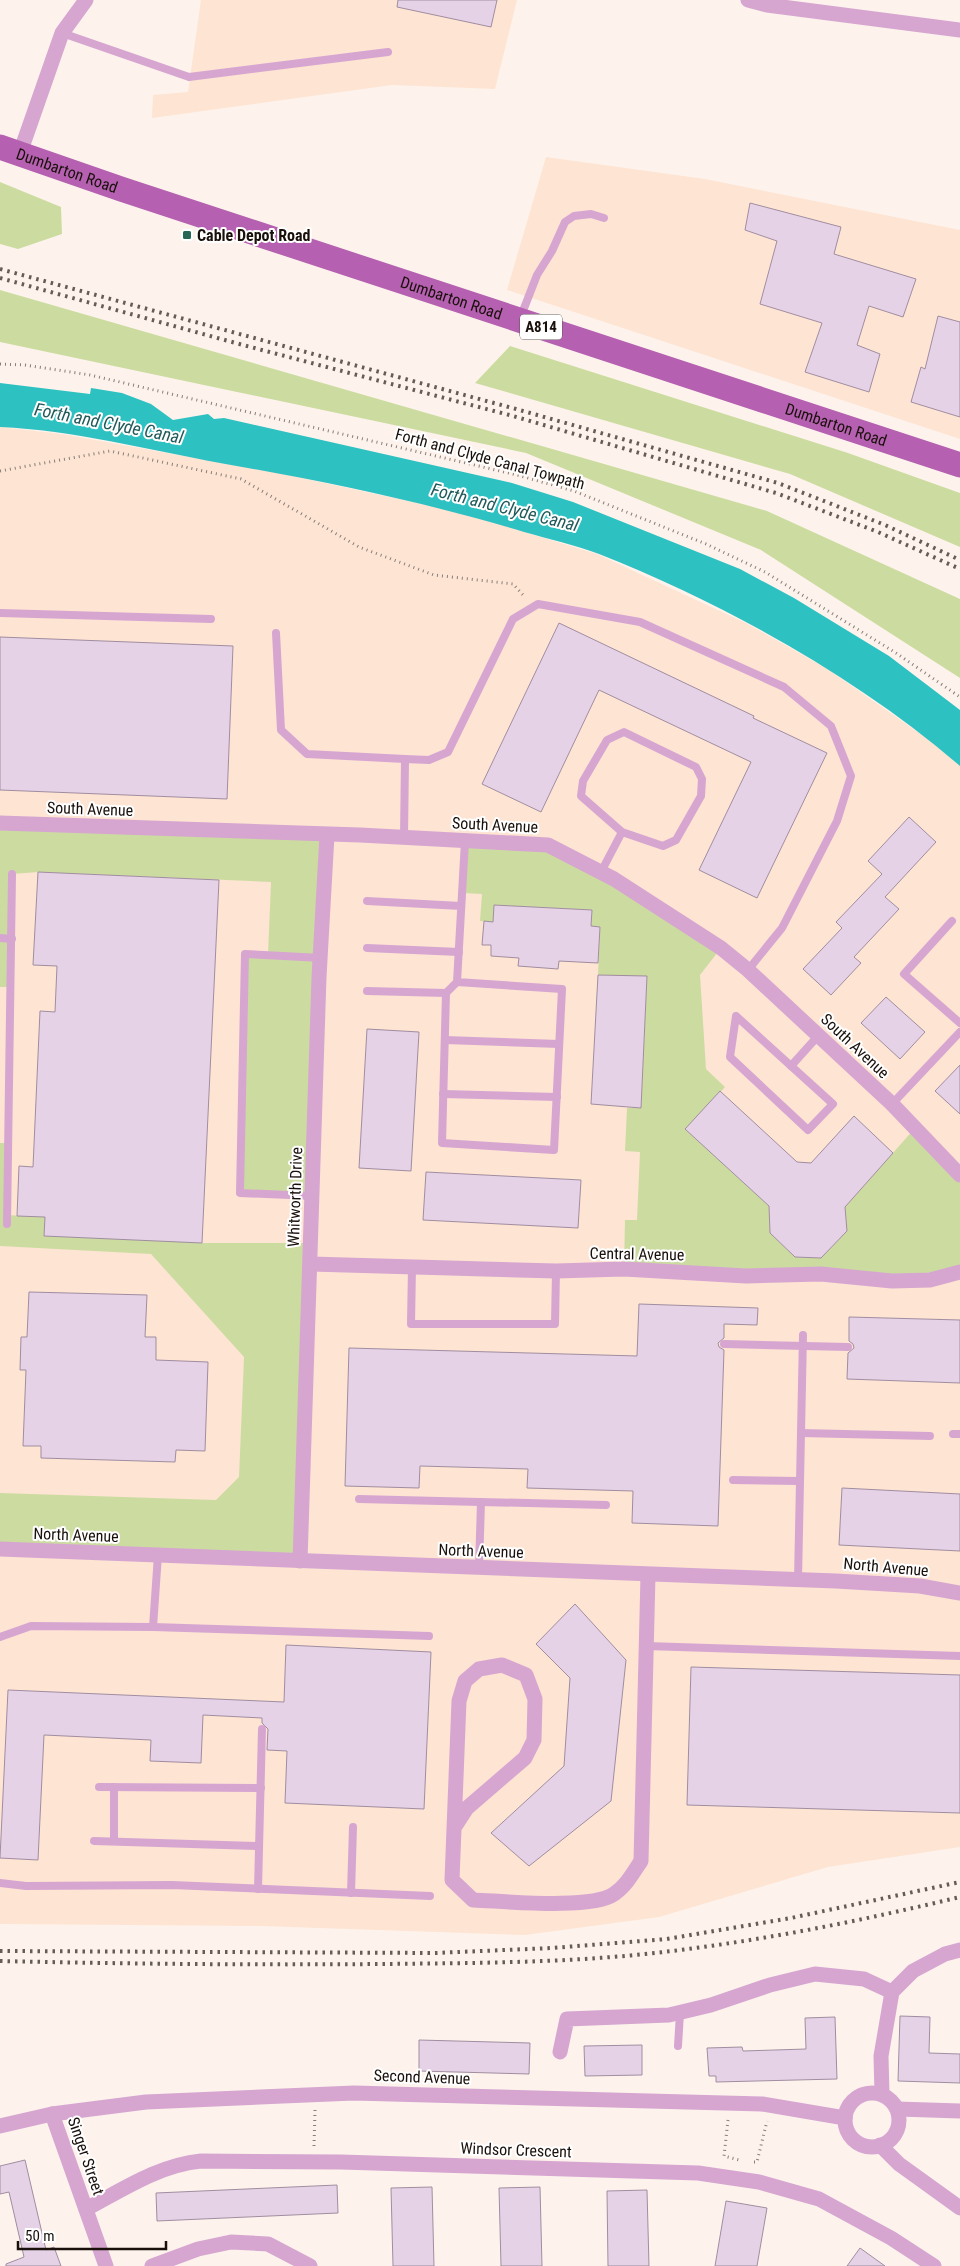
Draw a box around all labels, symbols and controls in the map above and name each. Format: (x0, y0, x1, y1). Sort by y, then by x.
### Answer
street label: Dumbarton Road (14, 144, 120, 197)
place label: Cable Depot Road (197, 226, 310, 245)
marker: Cable Depot Road (181, 229, 193, 241)
street label: Dumbarton Road (398, 272, 505, 323)
road number: A814 (520, 314, 562, 340)
water label: Forth and Clyde Canal (33, 398, 186, 448)
street label: Dumbarton Road (783, 399, 889, 450)
street label: Forth and Clyde Canal Towpath (393, 425, 587, 493)
water label: Forth and Clyde Canal (429, 479, 582, 536)
street label: South Avenue (47, 798, 133, 820)
street label: South Avenue (451, 813, 539, 837)
street label: South Avenue (817, 1010, 893, 1082)
street label: Whitworth Drive (284, 1147, 306, 1247)
street label: Central Avenue (589, 1244, 685, 1264)
street label: North Avenue (33, 1524, 119, 1546)
street label: North Avenue (438, 1540, 524, 1562)
street label: North Avenue (843, 1554, 929, 1580)
street label: Second Avenue (373, 2066, 471, 2088)
street label: Singer Street (64, 2115, 108, 2198)
street label: Windsor Crescent (460, 2139, 572, 2161)
scale bar (18, 2218, 165, 2250)
text: 50 m (25, 2227, 55, 2245)

